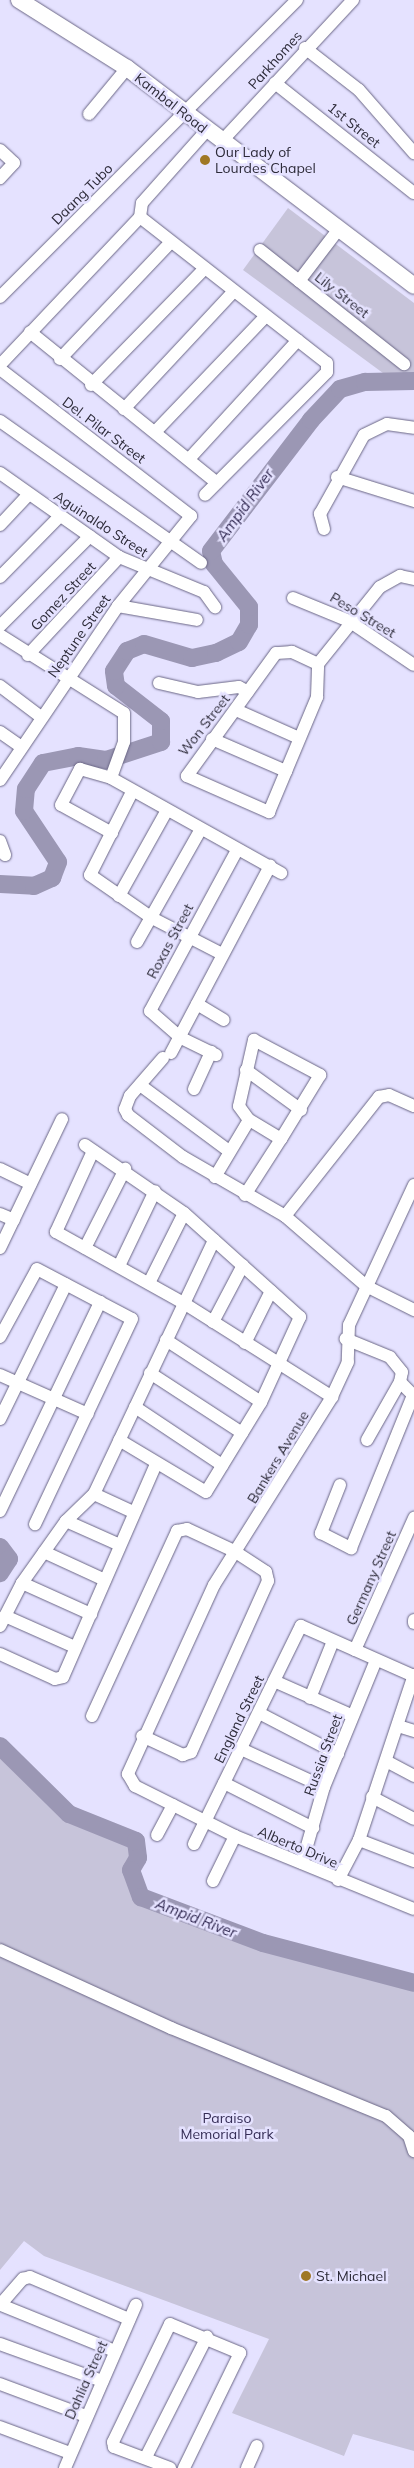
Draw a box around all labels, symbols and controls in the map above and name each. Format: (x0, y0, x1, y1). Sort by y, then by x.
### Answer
street label: Parkhomes (244, 27, 306, 93)
street label: Kambal Road (131, 69, 211, 137)
street label: 1st Street (324, 99, 384, 151)
place label: Our Lady of Lourdes Chapel (215, 144, 316, 176)
marker: Our Lady of Lourdes Chapel (199, 154, 211, 166)
street label: Daang Tubo (48, 160, 116, 228)
street label: Lily Street (312, 269, 372, 321)
street label: Del. Pilar Street (59, 393, 149, 467)
water label: Ampid River (213, 465, 277, 545)
street label: Aguinaldo Street (51, 487, 151, 561)
street label: Gomez Street (27, 558, 99, 634)
street label: Peso Street (327, 589, 399, 641)
street label: Neptune Street (44, 591, 114, 681)
street label: Won Street (175, 691, 233, 759)
street label: Roxas Street (143, 901, 197, 981)
street label: Bankers Avenue (244, 1408, 312, 1506)
street label: Germany Street (343, 1528, 399, 1628)
street label: England Street (210, 1672, 268, 1766)
street label: Russia Street (300, 1712, 346, 1798)
street label: Alberto Drive (255, 1823, 341, 1871)
water label: Ampid River (153, 1894, 239, 1942)
park label: Paraiso Memorial Park (180, 2110, 274, 2142)
place label: St. Michael (316, 2268, 386, 2284)
marker: St. Michael (300, 2270, 312, 2282)
street label: Dahlia Street (61, 2338, 111, 2422)

